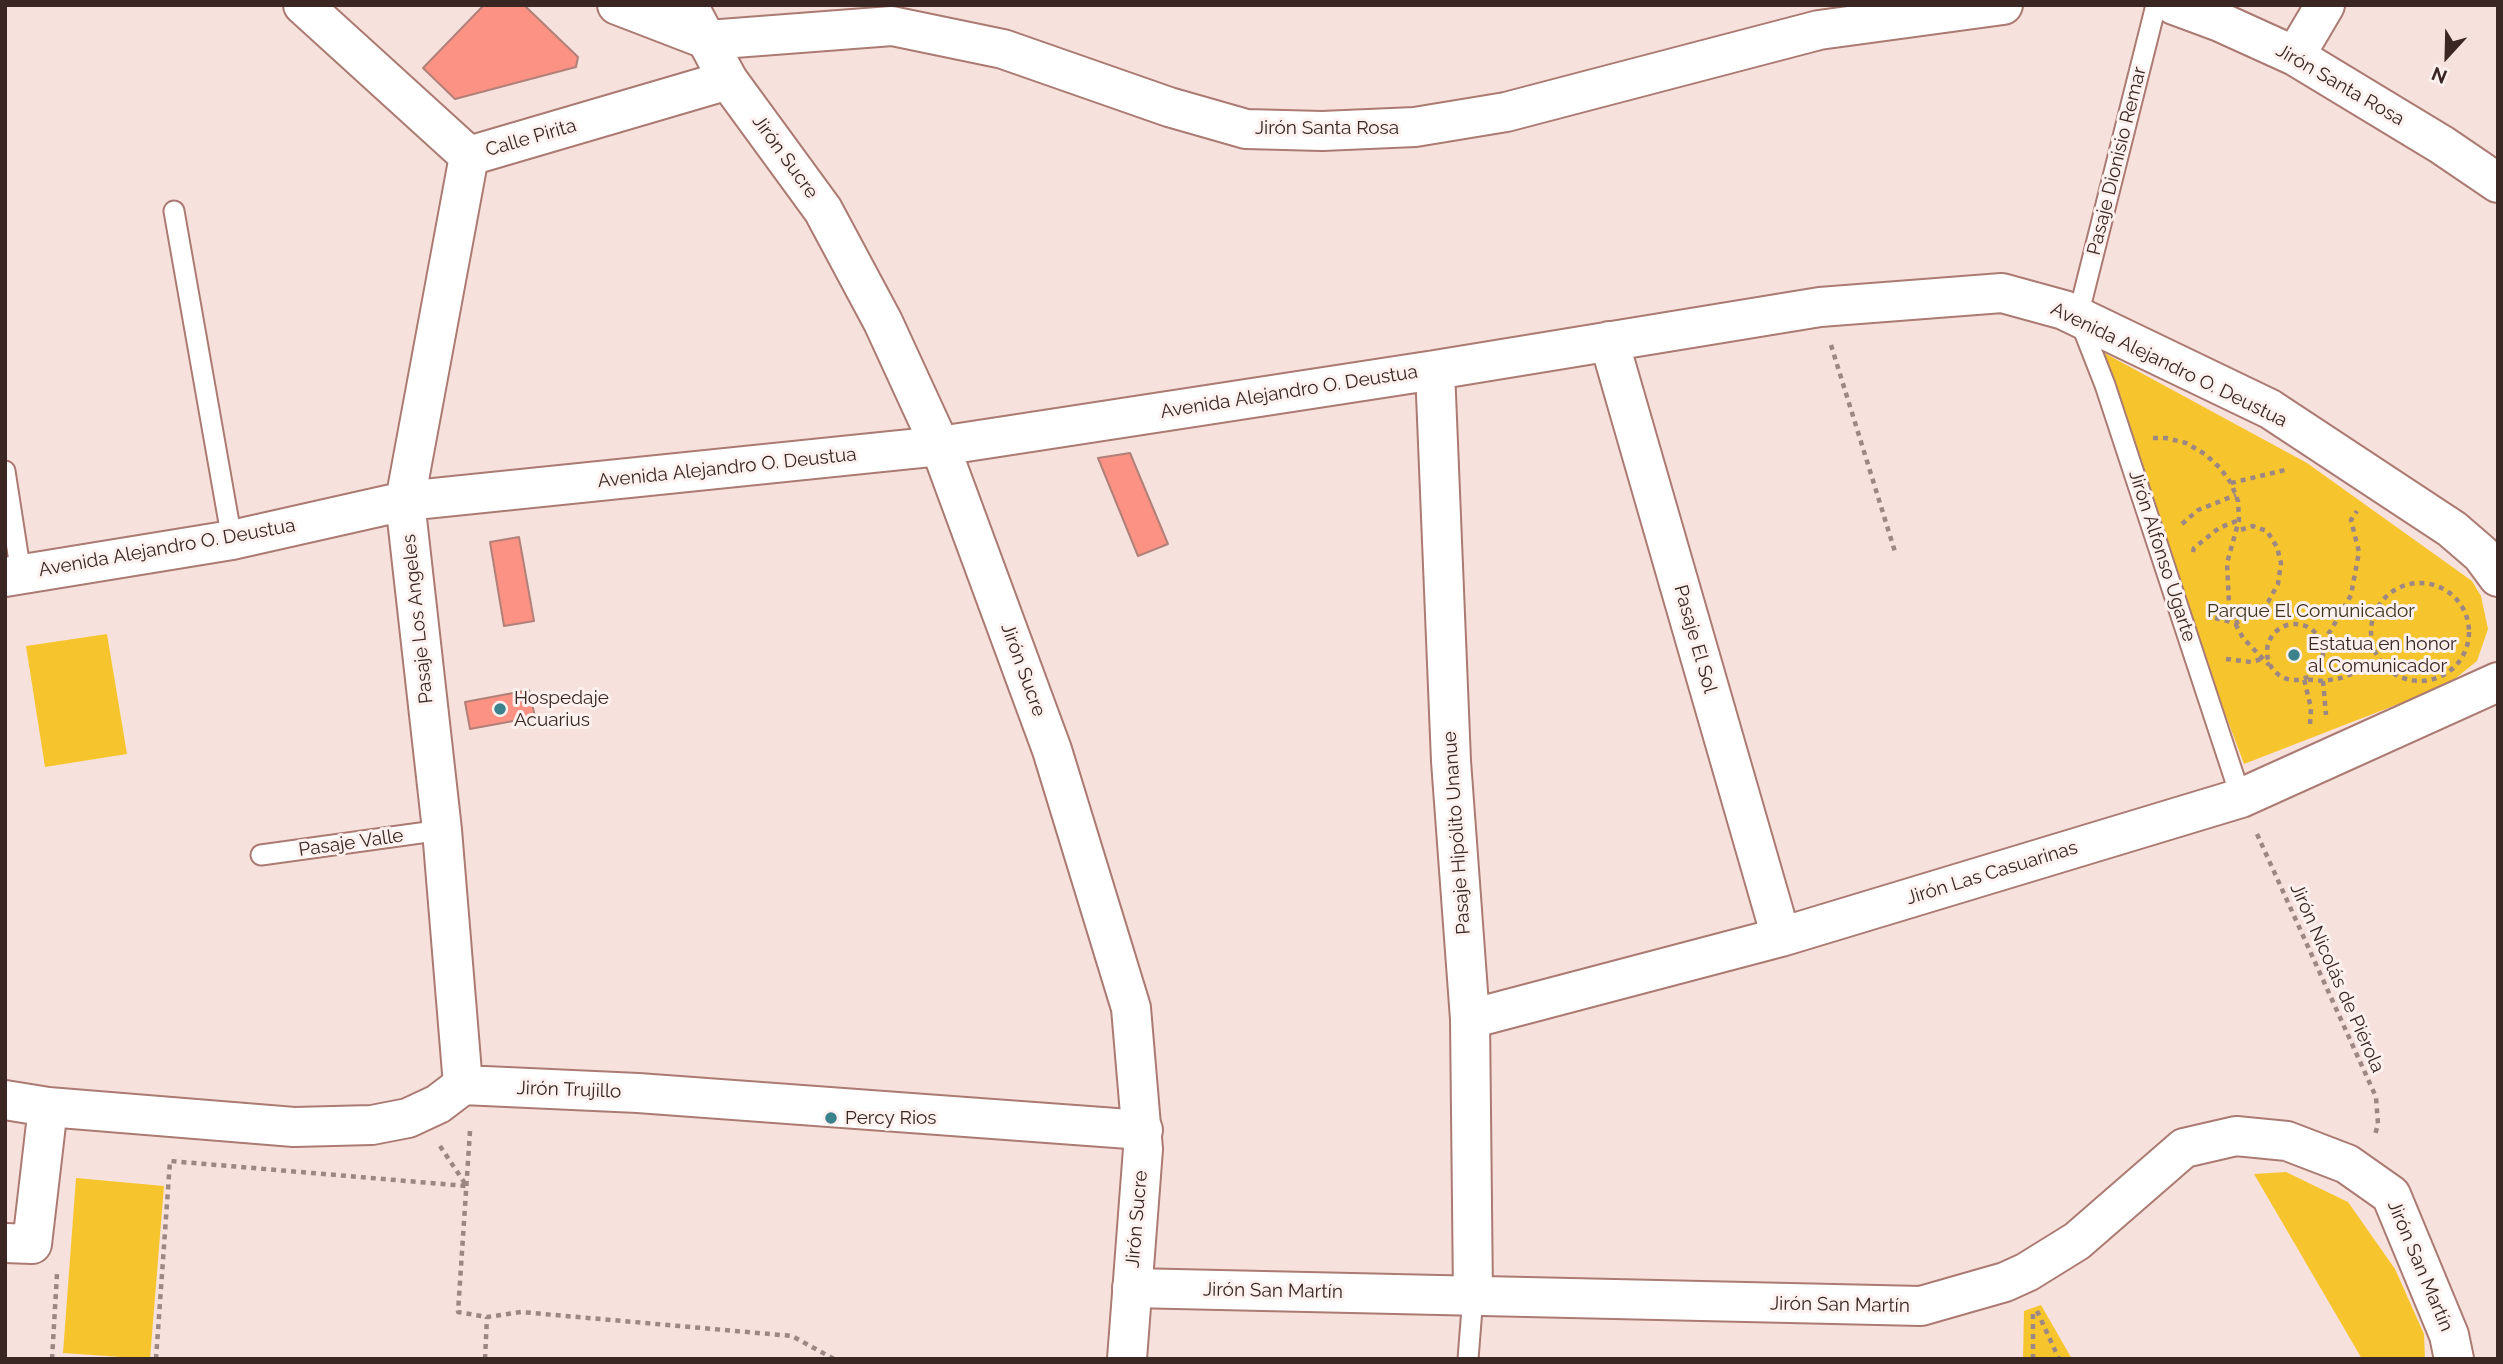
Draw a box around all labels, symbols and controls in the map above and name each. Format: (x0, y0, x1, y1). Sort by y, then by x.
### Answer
north arrow (2412, 21, 2482, 91)
street label: Jirón Santa Rosa (2272, 39, 2408, 131)
text: N (2428, 63, 2450, 88)
street label: Pasaje Dionisio Remar (2083, 64, 2151, 258)
street label: Jirón Sucre (747, 111, 823, 203)
street label: Calle Pirita (483, 114, 579, 162)
street label: Jirón Santa Rosa (1255, 117, 1399, 139)
street label: Avenida Alejandro O. Deustua (2047, 298, 2291, 432)
street label: Avenida Alejandro O. Deustua (1159, 360, 1419, 424)
street label: Avenida Alejandro O. Deustua (596, 443, 858, 493)
street label: Jirón Alfonso Ugarte (2124, 467, 2200, 645)
street label: Avenida Alejandro O. Deustua (37, 514, 297, 582)
street label: Pasaje Los Angeles (398, 533, 438, 705)
street label: Pasaje El Sol (1669, 582, 1721, 696)
park label: Parque El Comunicador (2207, 600, 2415, 622)
street label: Jirón Sucre (996, 620, 1050, 720)
place label: Estatua en honor al Comunicador (2308, 633, 2457, 677)
marker: Estatua en honor al Comunicador (2286, 647, 2302, 663)
place label: Hospedaje Acuarius (514, 687, 609, 731)
marker: Hospedaje Acuarius (492, 701, 508, 717)
street label: Pasaje Hipólito Unanue (1439, 731, 1475, 935)
street label: Pasaje Valle (297, 824, 405, 862)
street label: Jirón Las Casuarinas (1904, 836, 2080, 910)
street label: Jirón Nicolás de Piérola (2285, 880, 2389, 1076)
street label: Jirón Trujillo (516, 1077, 622, 1103)
place label: Percy Rios (845, 1107, 936, 1129)
marker: Percy Rios (823, 1110, 839, 1126)
street label: Jirón Sucre (1121, 1169, 1153, 1269)
street label: Jirón San Martín (2382, 1197, 2458, 1335)
street label: Jirón San Martín (1203, 1278, 1343, 1304)
street label: Jirón San Martín (1770, 1292, 1910, 1318)

